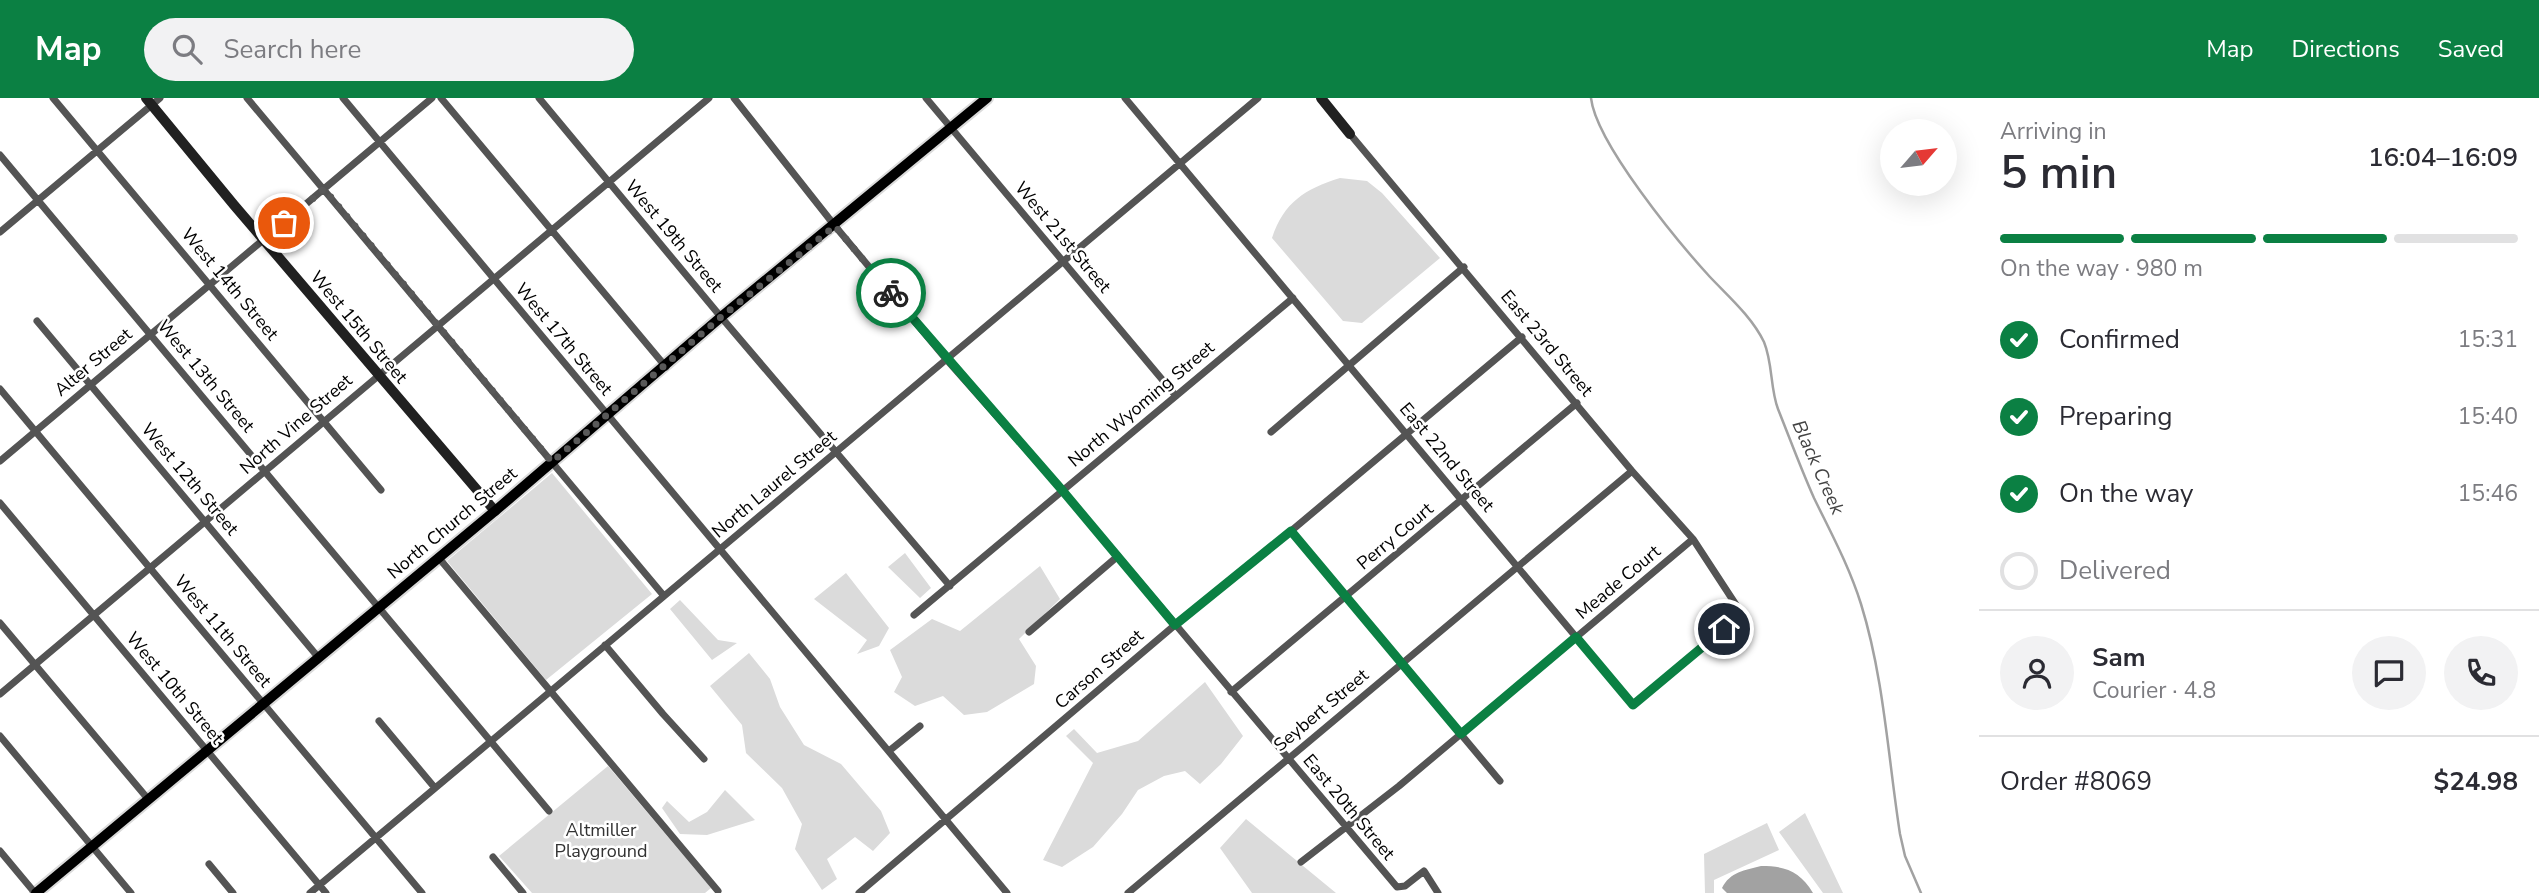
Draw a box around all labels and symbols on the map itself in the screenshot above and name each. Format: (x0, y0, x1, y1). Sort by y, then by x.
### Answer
north arrow (1880, 119, 1956, 196)
street label: West 19th Street (620, 175, 729, 298)
street label: West 21st Street (1009, 176, 1117, 298)
pin (254, 193, 314, 253)
street label: West 14th Street (176, 223, 285, 346)
courier (856, 258, 926, 328)
street label: West 15th Street (305, 266, 414, 389)
street label: West 17th Street (510, 278, 619, 401)
street label: East 23rd Street (1496, 285, 1599, 402)
street label: West 13th Street (152, 315, 261, 438)
street label: Alter Street (49, 322, 137, 401)
street label: North Wyoming Street (1063, 335, 1220, 472)
street label: North Vine Street (235, 368, 358, 479)
street label: East 22nd Street (1394, 397, 1500, 517)
water label: Black Creek (1786, 416, 1851, 519)
street label: West 12th Street (136, 418, 245, 541)
street label: North Laurel Street (707, 424, 842, 543)
street label: North Church Street (382, 461, 522, 584)
street label: Perry Court (1352, 497, 1439, 575)
street label: Meade Court (1570, 539, 1666, 625)
street label: West 11th Street (169, 570, 278, 693)
pin (1694, 599, 1754, 659)
street label: Carson Street (1049, 623, 1149, 714)
street label: West 10th Street (121, 627, 230, 750)
street label: Seybert Street (1269, 663, 1374, 757)
street label: East 20th Street (1298, 749, 1401, 866)
park label: Altmiller Playground (555, 818, 648, 863)

